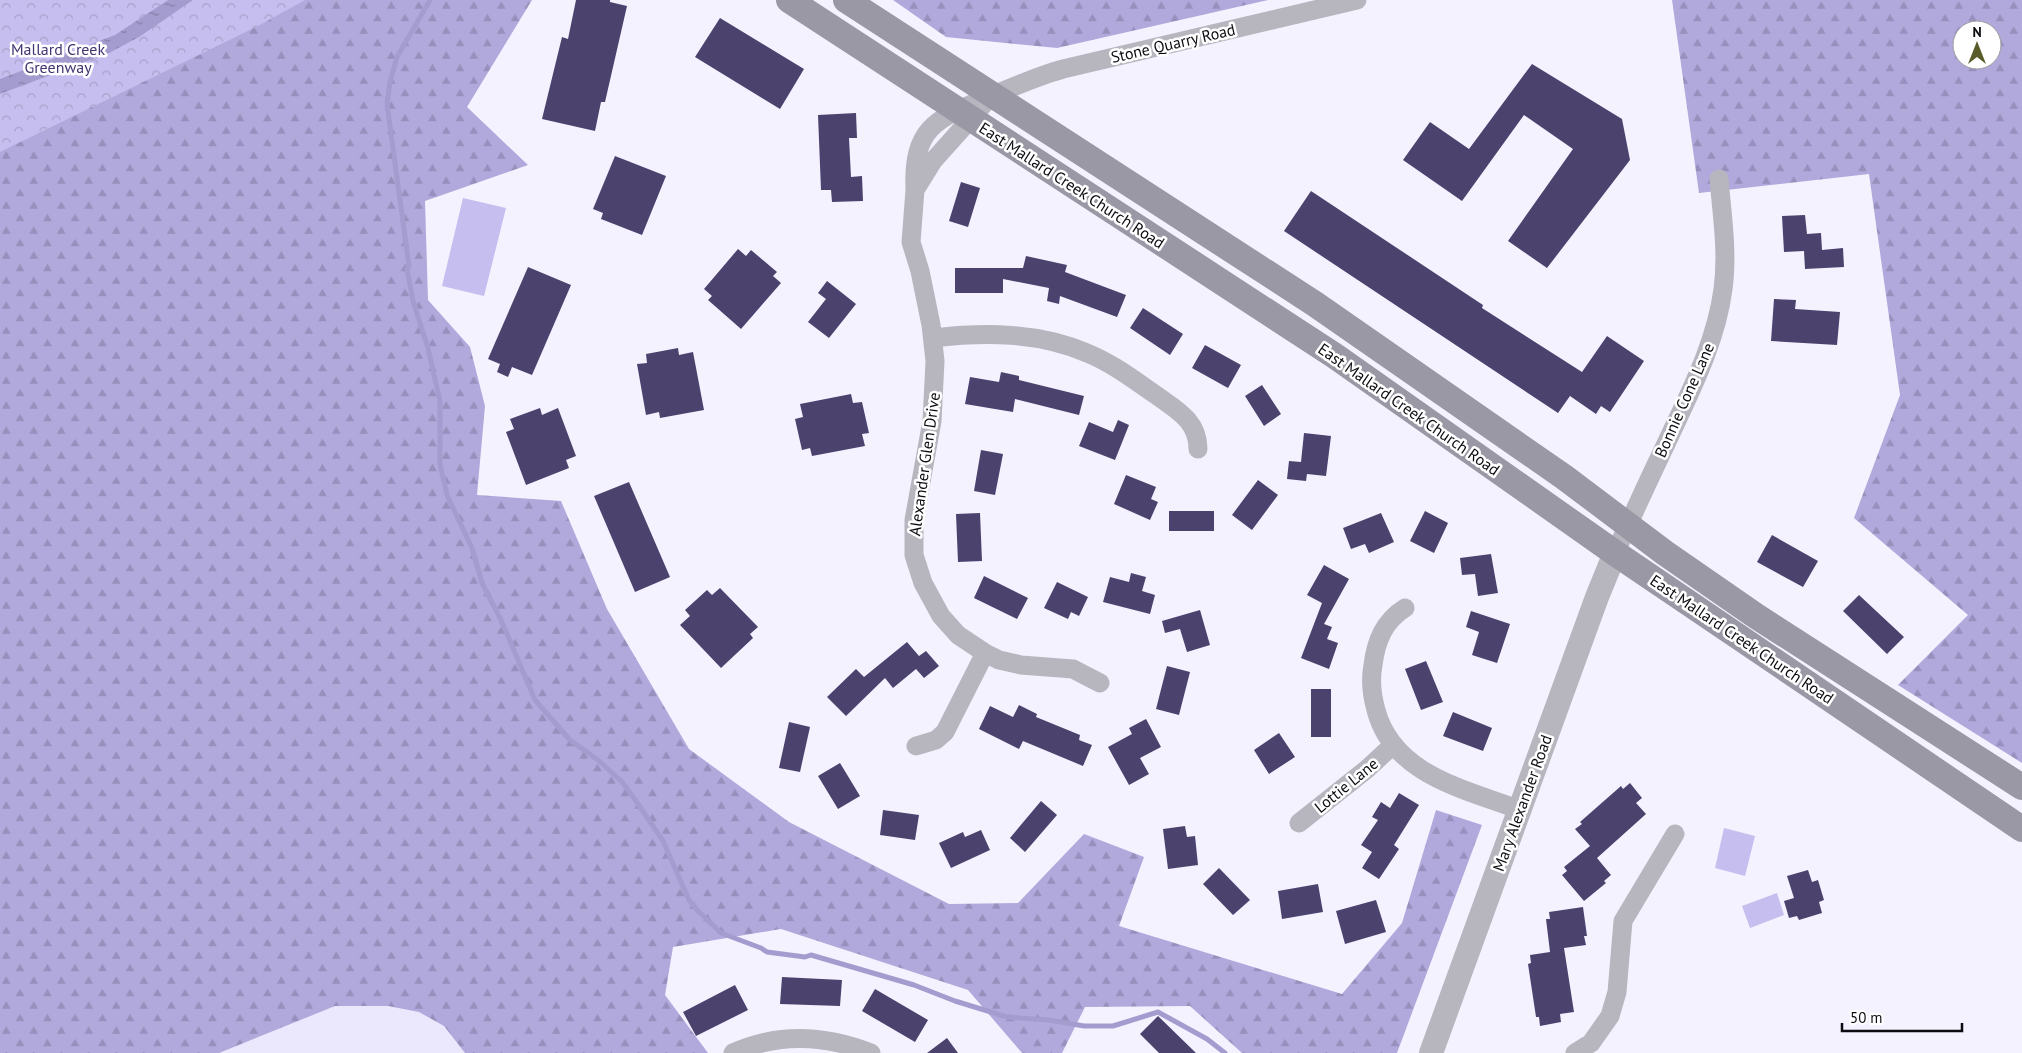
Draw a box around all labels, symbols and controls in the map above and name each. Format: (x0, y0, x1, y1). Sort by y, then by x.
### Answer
street label: Stone Quarry Road (1109, 19, 1237, 67)
north arrow (1952, 20, 2002, 70)
text: N (1972, 23, 1982, 41)
park label: Mallard Creek Greenway (11, 39, 105, 77)
street label: East Mallard Creek Church Road (976, 118, 1168, 252)
street label: East Mallard Creek Church Road (1314, 339, 1504, 479)
street label: Bonnie Cone Lane (1650, 340, 1718, 460)
street label: Alexander Glen Drive (904, 391, 944, 537)
street label: East Mallard Creek Church Road (1646, 570, 1838, 708)
street label: Mary Alexander Road (1488, 732, 1556, 874)
street label: Lottie Lane (1310, 753, 1382, 817)
scale bar (1842, 1000, 1962, 1032)
text: 50 m (1850, 1008, 1883, 1027)

